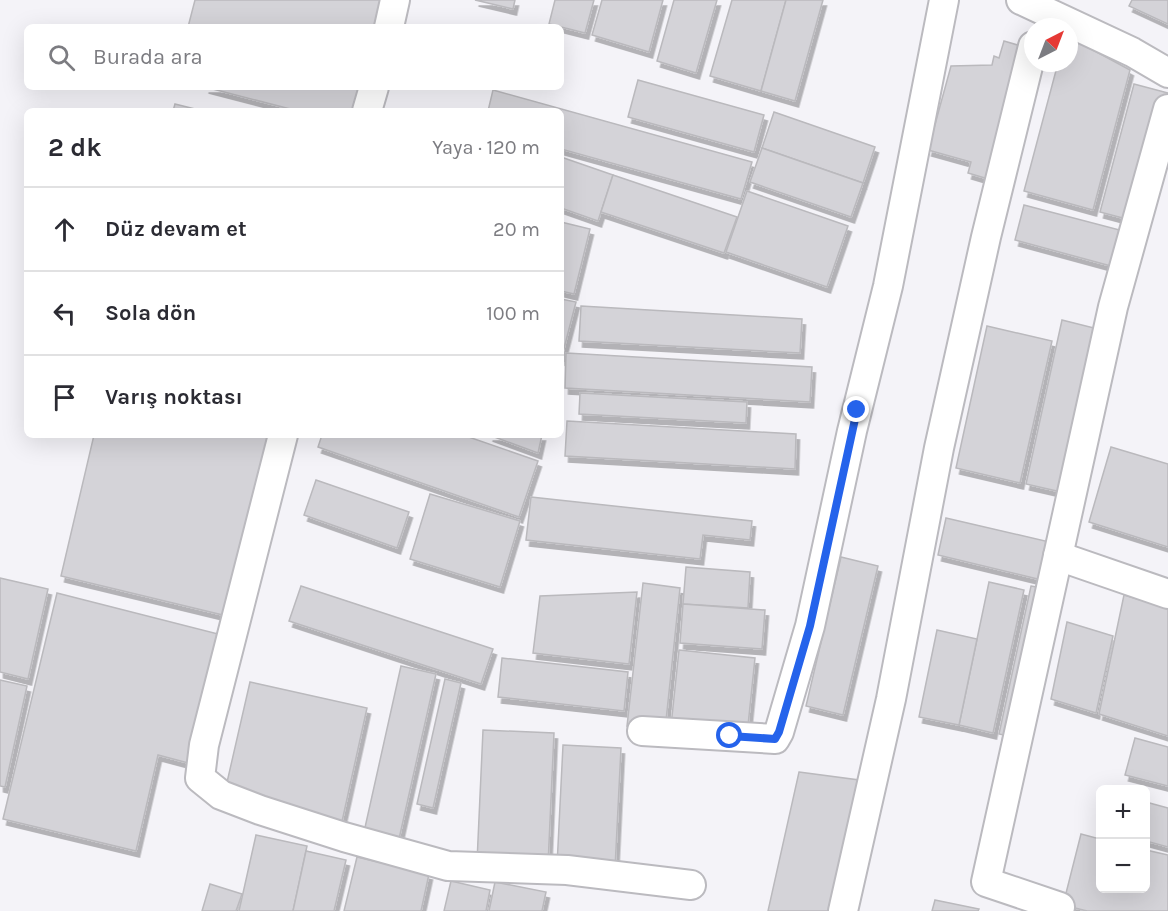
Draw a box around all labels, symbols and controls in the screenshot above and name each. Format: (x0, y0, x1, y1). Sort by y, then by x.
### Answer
north arrow (1024, 18, 1078, 72)
search box (24, 24, 564, 90)
icon: search (45, 41, 78, 74)
text: Burada ara (93, 44, 203, 70)
text: 2 dk (48, 132, 102, 163)
text: Yaya · 120 m (432, 136, 540, 159)
icon: ahead (48, 213, 81, 246)
text: Düz devam et (105, 216, 247, 242)
text: 20 m (493, 218, 540, 241)
icon: left (48, 297, 81, 330)
text: Sola dön (105, 300, 196, 326)
text: 100 m (486, 302, 540, 325)
icon: arrive (48, 381, 81, 414)
text: Varış noktası (105, 384, 243, 410)
route end (843, 396, 869, 422)
route start (716, 722, 742, 748)
map controls (1096, 785, 1150, 893)
button: + (1096, 785, 1150, 839)
button: − (1096, 839, 1150, 893)

